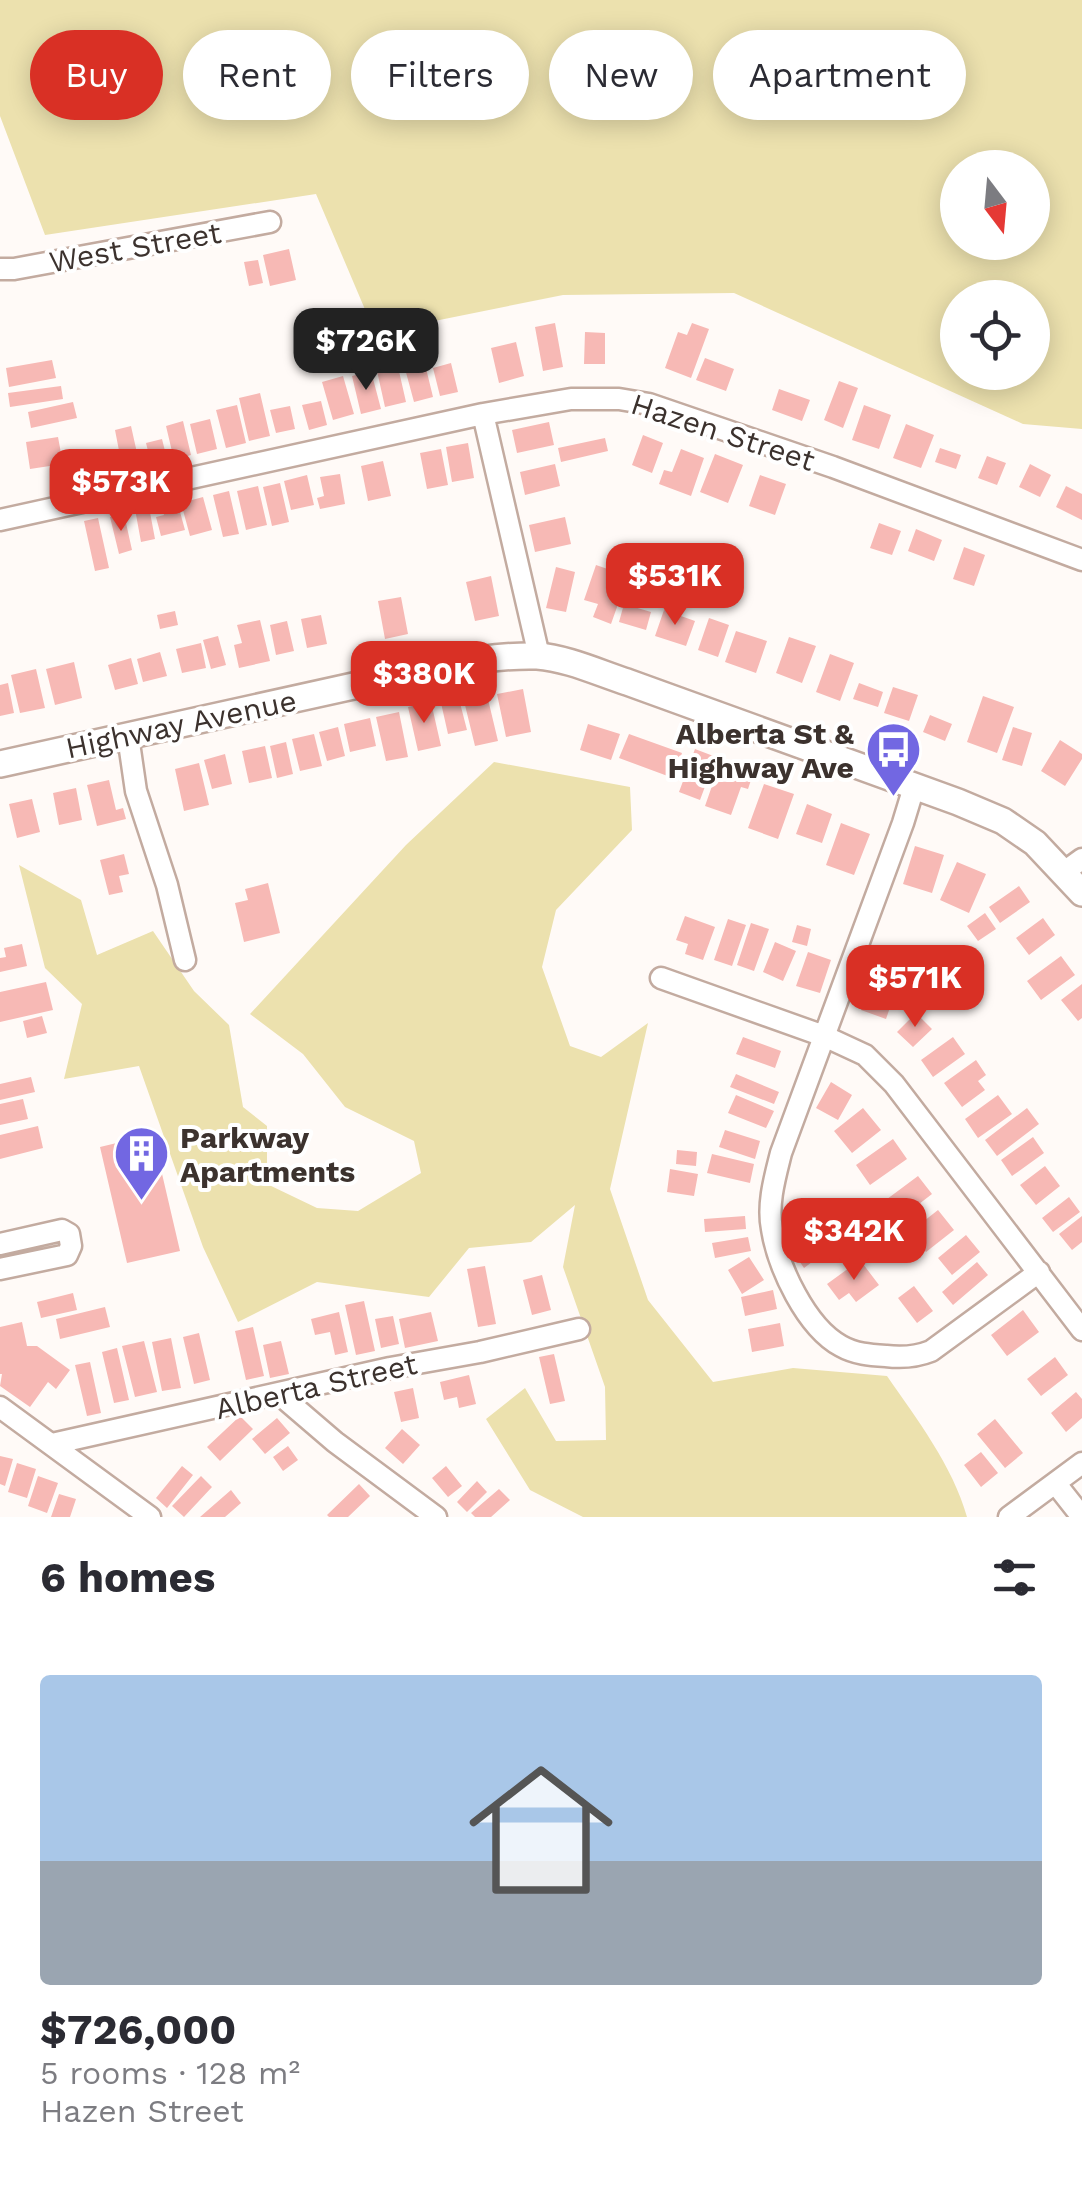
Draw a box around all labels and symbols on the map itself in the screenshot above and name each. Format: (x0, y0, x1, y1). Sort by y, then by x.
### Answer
north arrow (940, 150, 1050, 260)
street label: West Street (46, 215, 224, 279)
pin: $726K (296, 308, 436, 393)
street label: Hazen Street (627, 386, 820, 478)
pin: $573K (51, 449, 191, 534)
pin: $531K (605, 543, 745, 628)
pin: $380K (354, 641, 494, 726)
street label: Highway Avenue (62, 682, 300, 766)
place label: Alberta St & Highway Ave (668, 716, 855, 785)
bus stop icon: Alberta St & Highway Ave (863, 720, 923, 799)
pin: $571K (845, 945, 985, 1030)
place label: Parkway Apartments (180, 1120, 355, 1189)
building icon: Parkway Apartments (111, 1124, 171, 1203)
pin: $342K (784, 1198, 924, 1283)
street label: Alberta Street (212, 1346, 421, 1426)

